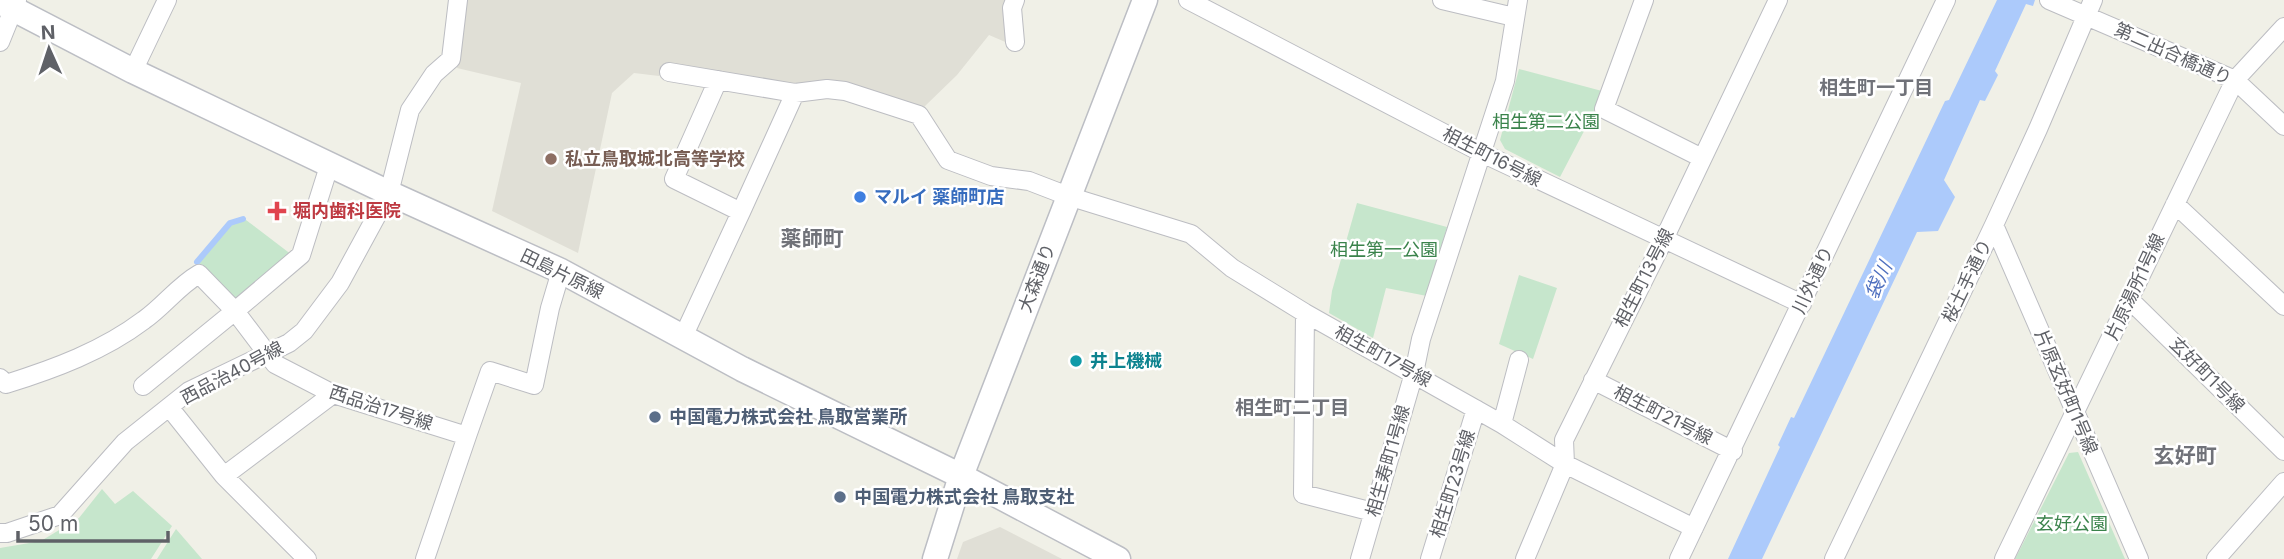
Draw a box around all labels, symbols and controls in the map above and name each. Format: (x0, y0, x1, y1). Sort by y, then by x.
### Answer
north arrow (14, 14, 84, 84)
street label: 第二出合橋通り (2111, 18, 2235, 89)
text: N (40, 21, 56, 44)
district label: 相生町一丁目 (1819, 76, 1933, 99)
park label: 相生第二公園 (1492, 111, 1600, 132)
street label: 相生町16号線 (1439, 123, 1545, 191)
place label: 私立鳥取城北高等学校 (565, 148, 745, 169)
marker: 私立鳥取城北高等学校 (543, 151, 559, 167)
place label: マルイ 薬師町店 (874, 186, 1004, 207)
marker: マルイ 薬師町店 (852, 189, 868, 205)
place label: 堀内歯科医院 (293, 200, 401, 221)
marker: 堀内歯科医院 (267, 201, 287, 221)
street label: 相生町13号線 (1610, 225, 1678, 331)
district label: 薬師町 (781, 226, 844, 251)
street label: 片原湯所1号線 (2101, 230, 2168, 343)
street label: 桜土手通り (1937, 236, 1996, 326)
park label: 相生第一公園 (1330, 239, 1438, 260)
street label: 大森通り (1014, 240, 1059, 315)
street label: 川外通り (1788, 243, 1837, 317)
street label: 田島片原線 (517, 244, 607, 303)
water label: 袋川 (1860, 256, 1898, 302)
street label: 相生町17号線 (1331, 320, 1435, 391)
street label: 片原玄好町1号線 (2031, 326, 2102, 457)
street label: 玄好町1号線 (2166, 333, 2249, 416)
street label: 西品治40号線 (177, 337, 287, 408)
place label: 井上機械 (1090, 350, 1162, 371)
marker: 井上機械 (1068, 353, 1084, 369)
street label: 西品治17号線 (327, 381, 436, 434)
street label: 相生町21号線 (1610, 381, 1716, 448)
district label: 相生町二丁目 (1235, 396, 1349, 419)
street label: 相生寿町1号線 (1362, 403, 1414, 519)
place label: 中国電力株式会社 鳥取営業所 (669, 406, 907, 427)
marker: 中国電力株式会社 鳥取営業所 (647, 409, 663, 425)
street label: 相生町23号線 (1426, 427, 1479, 541)
district label: 玄好町 (2154, 443, 2217, 468)
place label: 中国電力株式会社 鳥取支社 (854, 486, 1074, 507)
marker: 中国電力株式会社 鳥取支社 (832, 489, 848, 505)
scale bar (18, 500, 168, 544)
text: 50 m (28, 511, 78, 536)
park label: 玄好公園 (2036, 513, 2108, 534)

